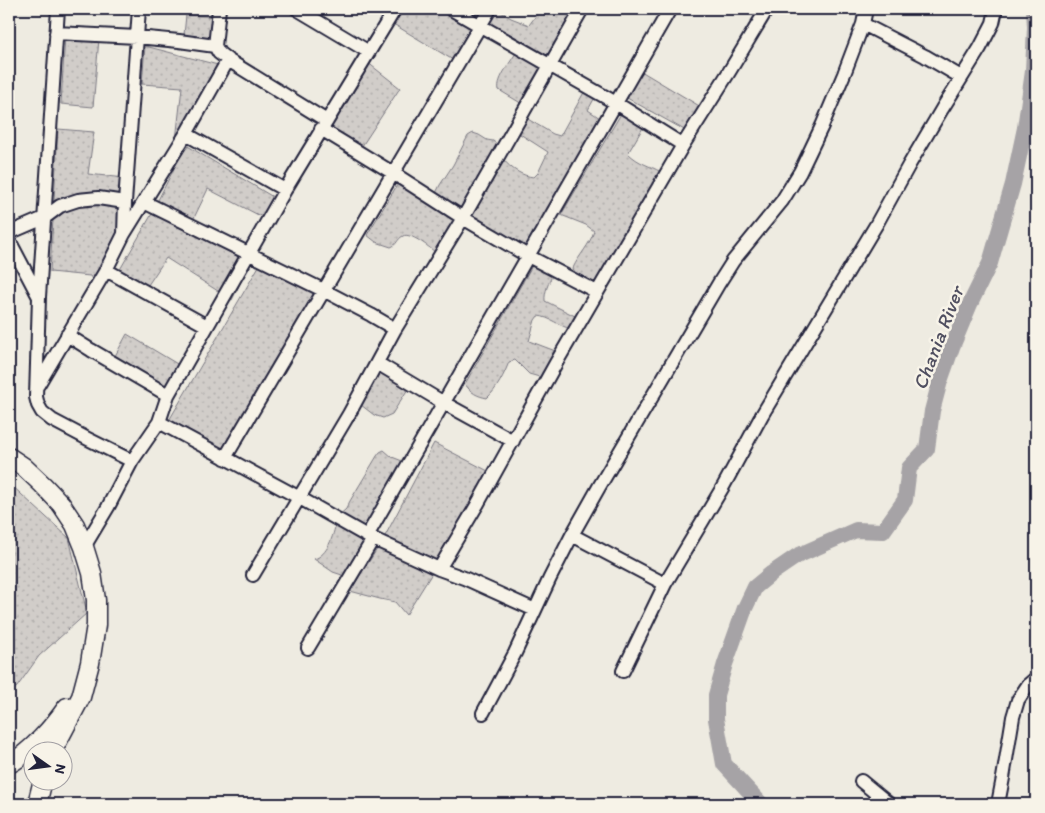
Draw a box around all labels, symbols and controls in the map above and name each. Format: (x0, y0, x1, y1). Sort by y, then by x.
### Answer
water label: Chania River (907, 281, 969, 393)
north arrow (22, 740, 72, 790)
text: N (51, 762, 70, 776)

